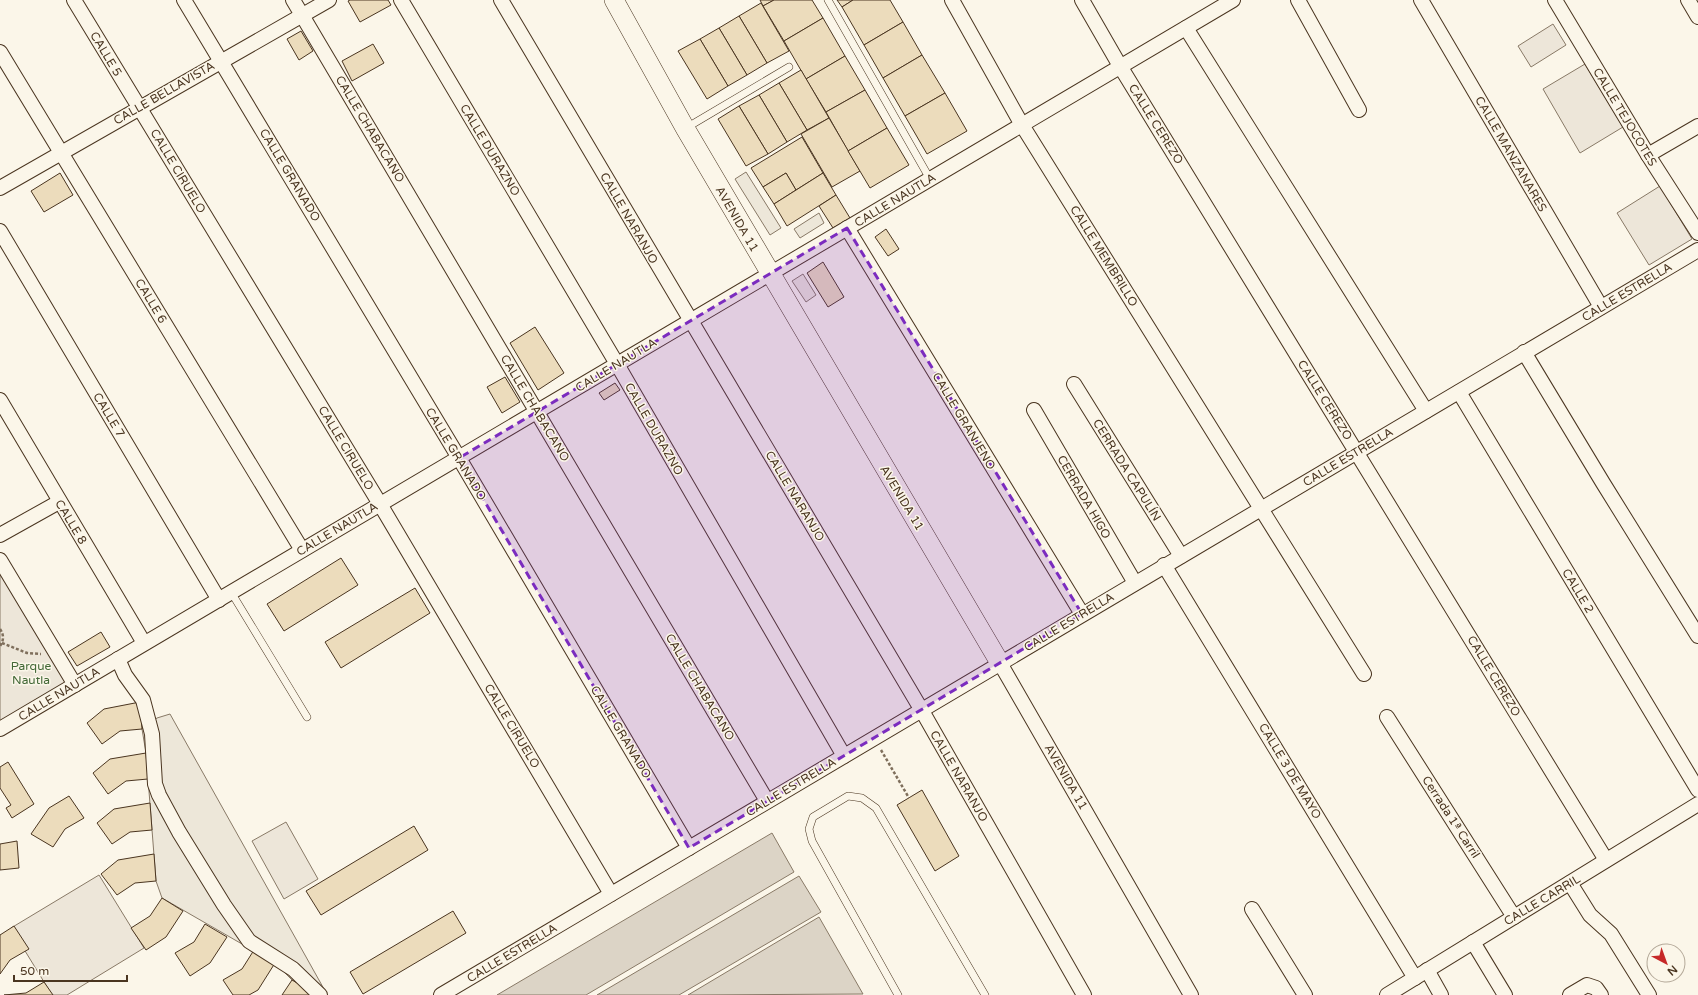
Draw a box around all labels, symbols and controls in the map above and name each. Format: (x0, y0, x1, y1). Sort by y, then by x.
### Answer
street label: CALLE 5 (87, 29, 125, 79)
street label: CALLE BELLAVISTA (111, 58, 217, 128)
street label: CALLE TEJOCOTES (1590, 65, 1660, 169)
street label: CALLE CHABACANO (333, 73, 408, 185)
street label: CALLE CEREZO (1126, 81, 1186, 167)
street label: CALLE MANZANARES (1472, 94, 1550, 214)
street label: CALLE DURAZNO (457, 102, 523, 199)
street label: CALLE CIRUELO (147, 126, 209, 216)
street label: CALLE GRANADO (257, 126, 323, 224)
street label: CALLE NARANJO (597, 170, 661, 266)
street label: CALLE NAUTLA (852, 170, 938, 230)
street label: AVENIDA 11 (713, 184, 761, 254)
street label: CALLE MEMBRILLO (1067, 203, 1141, 309)
street label: CALLE ESTRELLA (1579, 260, 1675, 324)
street label: CALLE 6 (132, 276, 170, 326)
street label: CALLE NAUTLA (573, 335, 659, 395)
street label: CALLE CHABACANO (498, 352, 573, 464)
street label: CALLE CEREZO (1295, 357, 1355, 443)
street label: CALLE GRANJENO (929, 370, 999, 472)
street label: CALLE DURAZNO (622, 380, 686, 478)
street label: CALLE 7 (90, 390, 128, 440)
street label: CALLE CIRUELO (315, 403, 377, 493)
street label: CALLE GRANADO (423, 405, 489, 503)
street label: CERRADA CAPULÍN (1090, 417, 1164, 523)
street label: CALLE ESTRELLA (1300, 425, 1396, 489)
street label: CALLE NARANJO (762, 448, 828, 544)
street label: CERRADA HIGO (1054, 453, 1114, 542)
street label: AVENIDA 11 (877, 463, 927, 533)
street label: CALLE 8 (52, 497, 90, 547)
street label: CALLE NAUTLA (294, 499, 380, 559)
street label: CALLE 2 (1559, 566, 1597, 616)
street label: CALLE ESTRELLA (1021, 590, 1117, 654)
street label: CALLE CHABACANO (663, 631, 738, 743)
street label: CALLE CEREZO (1464, 633, 1524, 719)
park label: Parque Nautla (11, 659, 51, 687)
street label: CALLE NAUTLA (16, 664, 102, 724)
street label: CALLE CIRUELO (481, 681, 543, 771)
street label: CALLE GRANADO (588, 683, 654, 781)
street label: CALLE 3 DE MAYO (1256, 721, 1324, 822)
street label: CALLE NARANJO (927, 728, 991, 824)
street label: AVENIDA 11 (1042, 742, 1090, 812)
street label: CALLE ESTRELLA (743, 755, 839, 819)
street label: Cerrada 1ª Carril (1419, 773, 1483, 861)
street label: CALLE CARRIL (1501, 872, 1583, 928)
street label: CALLE ESTRELLA (464, 921, 560, 985)
north arrow (1646, 943, 1686, 983)
scale bar (14, 957, 127, 983)
text: N (1665, 962, 1680, 978)
text: 50 m (20, 964, 49, 978)

